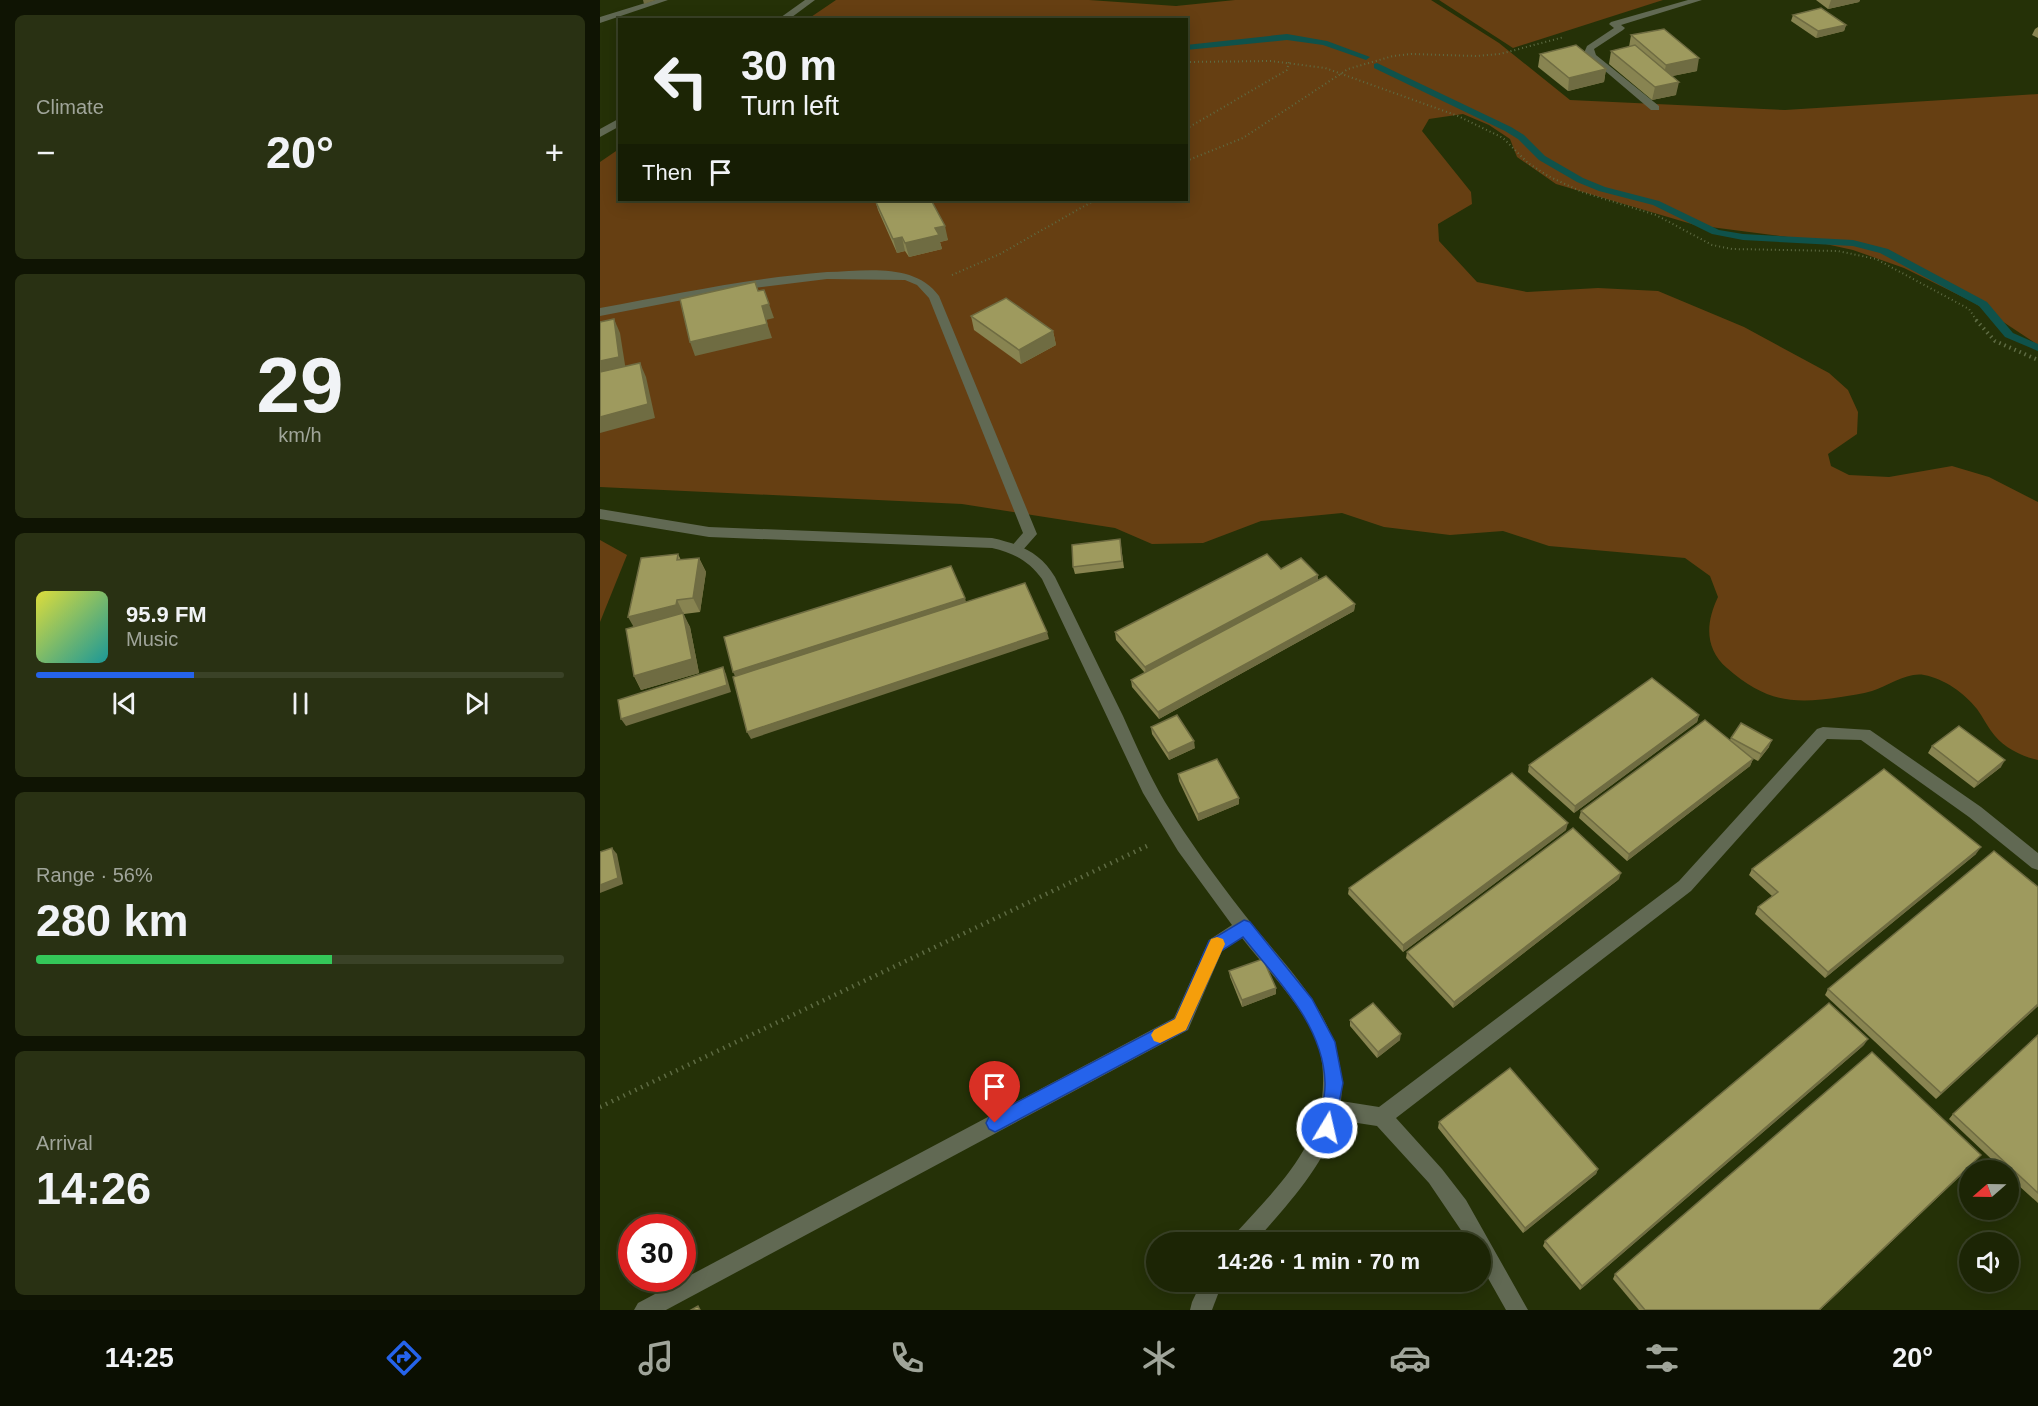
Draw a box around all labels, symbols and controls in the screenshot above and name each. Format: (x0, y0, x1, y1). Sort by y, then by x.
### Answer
icon: left (642, 42, 720, 120)
text: 30 m (741, 42, 837, 89)
text: Turn left (741, 91, 839, 121)
text: Climate (36, 96, 104, 118)
text: 20° (266, 127, 334, 178)
text: − (36, 134, 55, 171)
text: + (545, 134, 564, 171)
icon: arrive (704, 156, 737, 189)
text: Then (642, 160, 692, 185)
text: 29 (257, 341, 343, 429)
text: km/h (278, 424, 322, 446)
text: 95.9 FM (126, 602, 207, 627)
text: Music (126, 628, 178, 650)
icon: previous (108, 687, 141, 720)
icon: pause (284, 687, 317, 720)
icon: next (460, 687, 493, 720)
text: Range · 56% (36, 864, 153, 886)
text: 280 km (36, 895, 189, 946)
pin (969, 1061, 1020, 1123)
icon: arrive (978, 1070, 1011, 1103)
position arrow (1295, 1096, 1359, 1160)
text: Arrival (36, 1132, 93, 1154)
north arrow (1959, 1160, 2019, 1220)
map controls (1959, 1160, 2019, 1292)
text: 14:26 (36, 1163, 151, 1214)
speed limit sign: 30 (618, 1214, 696, 1292)
button: sound (1959, 1232, 2019, 1292)
text: 14:26 · 1 min · 70 m (1217, 1249, 1420, 1274)
icon: directions (383, 1337, 425, 1379)
icon: music (635, 1337, 677, 1379)
icon: phone (886, 1337, 928, 1379)
icon: climate (1138, 1337, 1180, 1379)
icon: car (1389, 1337, 1431, 1379)
icon: filters (1641, 1337, 1683, 1379)
text: 14:25 (105, 1343, 174, 1373)
text: 20° (1892, 1343, 1933, 1373)

